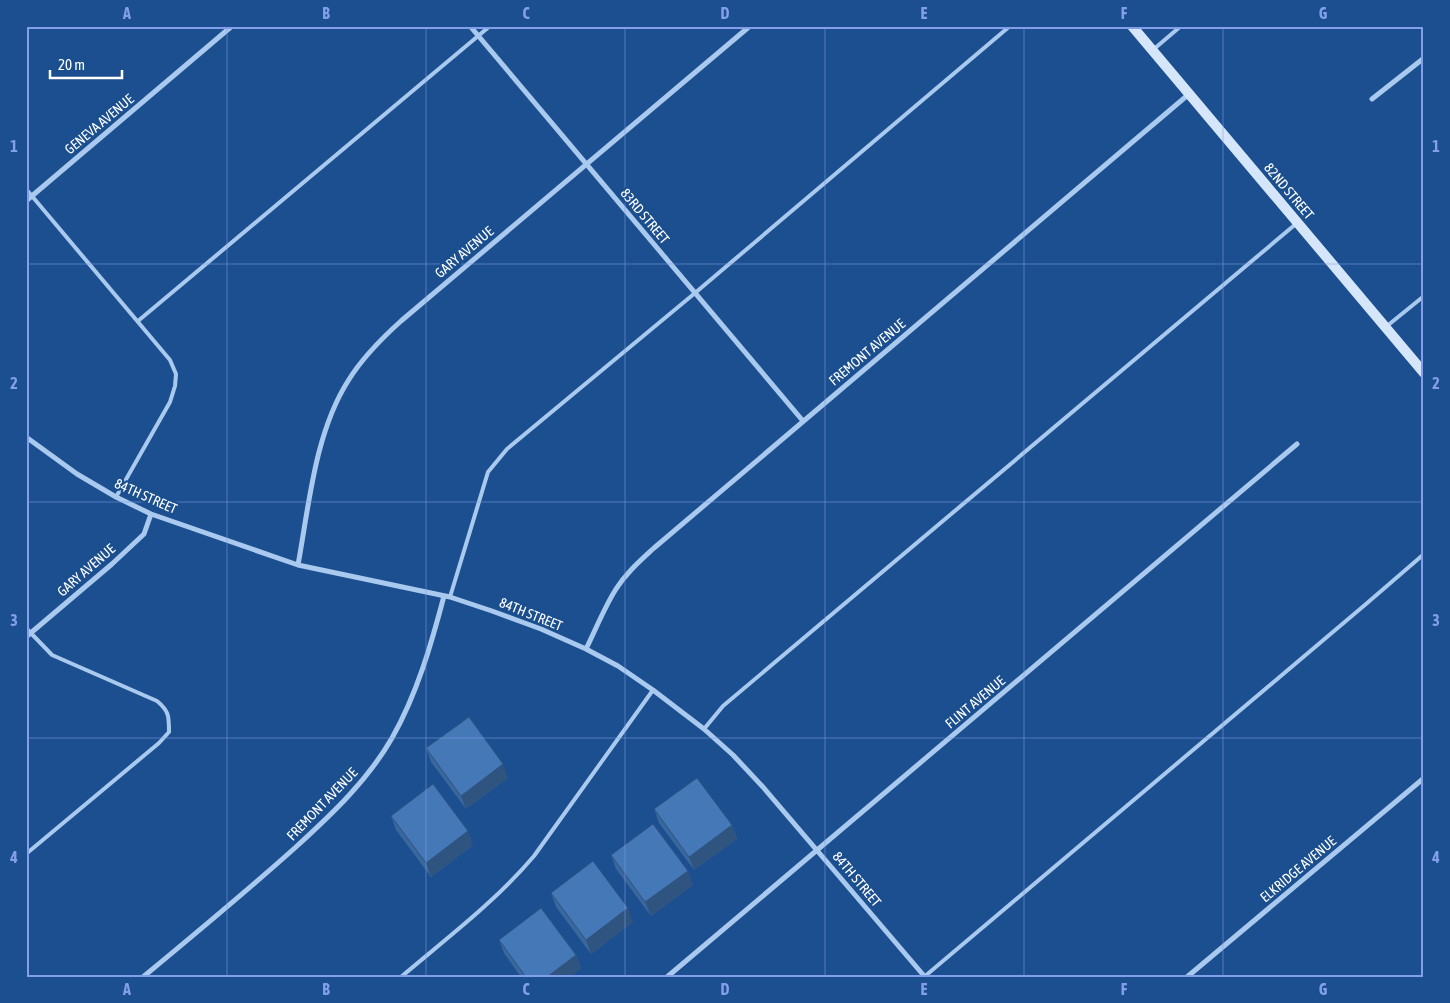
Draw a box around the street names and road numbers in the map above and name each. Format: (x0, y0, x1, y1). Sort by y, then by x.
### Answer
street label: GENEVA AVENUE (61, 91, 137, 157)
street label: 82ND STREET (1261, 160, 1317, 222)
street label: 83RD STREET (617, 185, 673, 247)
street label: GARY AVENUE (432, 223, 496, 281)
street label: FREMONT AVENUE (826, 316, 908, 388)
street label: 84TH STREET (112, 475, 180, 517)
street label: GARY AVENUE (54, 541, 118, 599)
street label: 84TH STREET (497, 594, 565, 634)
street label: FLINT AVENUE (942, 672, 1008, 732)
street label: FREMONT AVENUE (283, 764, 361, 844)
street label: ELKRIDGE AVENUE (1257, 833, 1339, 905)
street label: 84TH STREET (830, 848, 884, 910)

